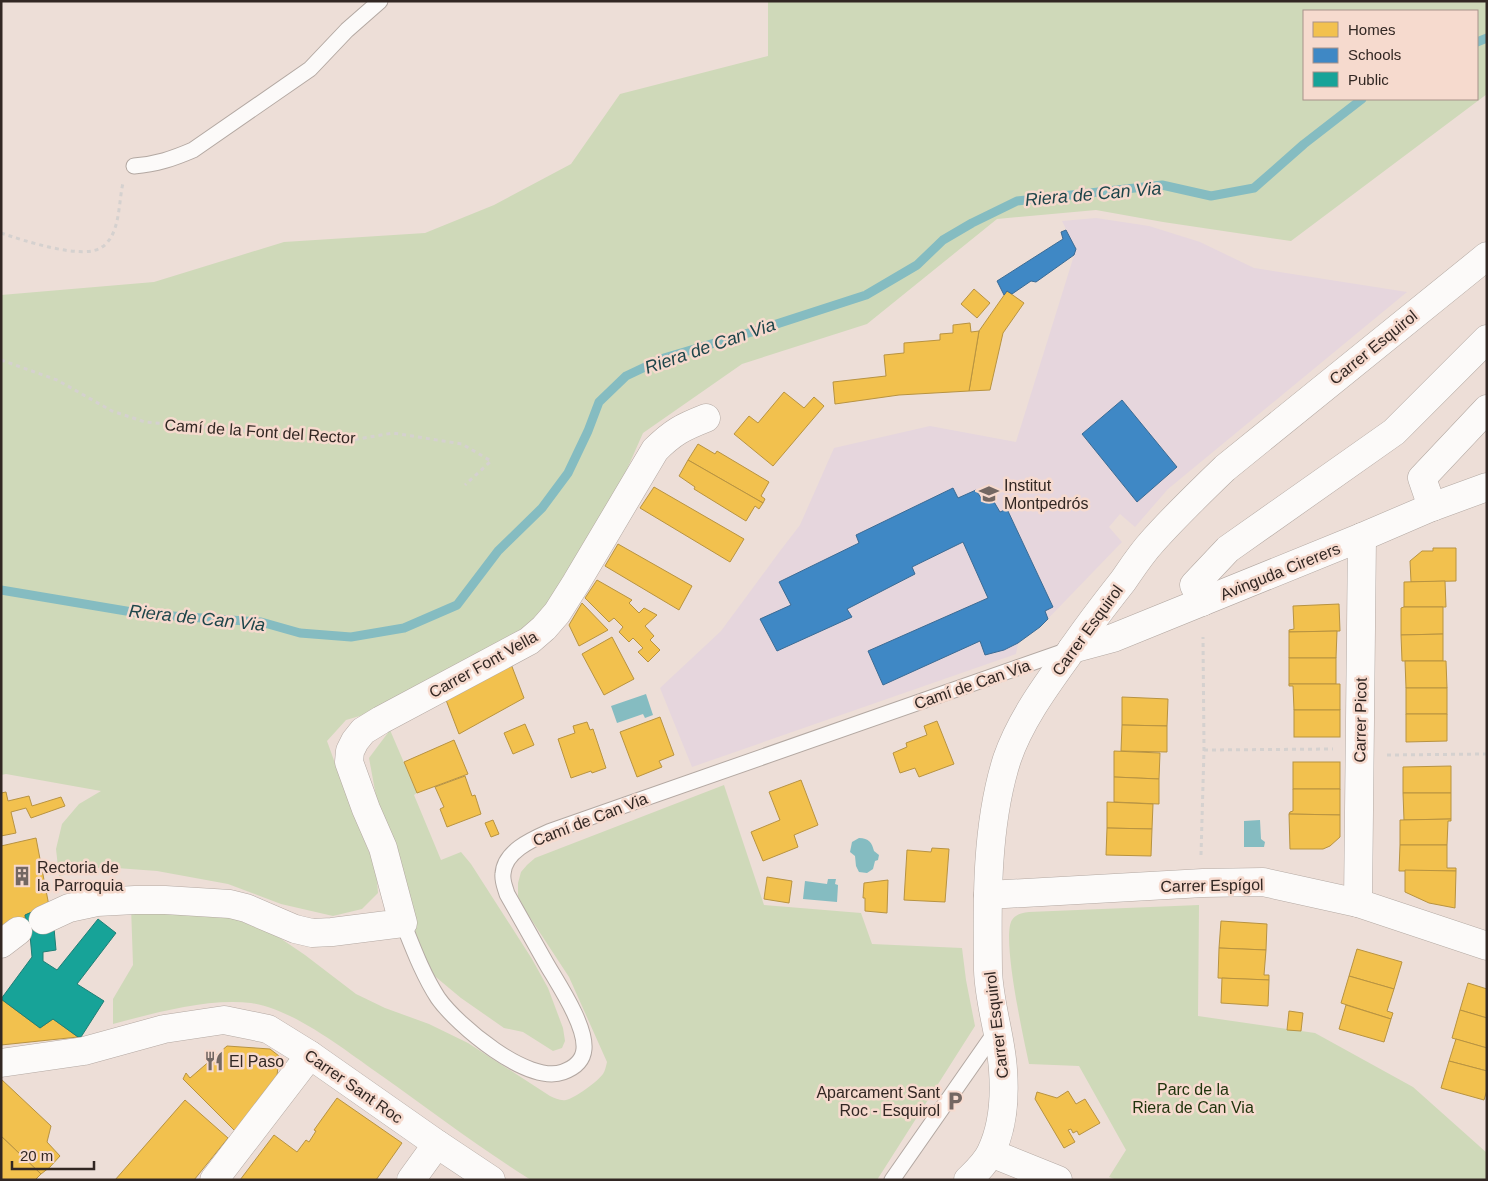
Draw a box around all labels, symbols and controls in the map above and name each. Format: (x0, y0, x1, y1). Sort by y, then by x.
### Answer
legend (1303, 10, 1478, 100)
text: Homes (1348, 21, 1396, 38)
text: Schools (1348, 46, 1401, 63)
text: Public (1348, 71, 1389, 88)
water label: Riera de Can Via (1024, 178, 1162, 210)
street label: Carrer Esquirol (1326, 307, 1420, 388)
water label: Riera de Can Via (642, 314, 778, 378)
street label: Camí de la Font del Rector (164, 416, 357, 447)
place label: Institut Montpedrós (1004, 477, 1089, 512)
school or university icon: Institut Montpedrós (978, 483, 1000, 505)
street label: Avinguda Cirerers (1218, 540, 1343, 603)
street label: Carrer Esquirol (1049, 582, 1126, 679)
water label: Riera de Can Via (128, 601, 266, 635)
street label: Carrer Font Vella (426, 628, 540, 701)
street label: Camí de Can Via (912, 657, 1032, 712)
street label: Carrer Picot (1351, 677, 1370, 763)
street label: Camí de Can Via (530, 790, 650, 849)
place label: Rectoria de la Parroquia (37, 859, 123, 894)
building icon: Rectoria de la Parroquia (11, 865, 33, 887)
street label: Carrer Espígol (1160, 876, 1264, 895)
street label: Carrer Esquirol (982, 971, 1011, 1079)
street label: Carrer Sant Roc (301, 1046, 406, 1127)
restaurant icon: El Paso (203, 1050, 225, 1072)
place label: El Paso (229, 1053, 284, 1070)
park label: Parc de la Riera de Can Via (1132, 1081, 1254, 1116)
place label: Aparcament Sant Roc - Esquirol (816, 1084, 941, 1119)
parking icon: Aparcament Sant Roc - Esquirol (944, 1090, 966, 1112)
scale bar (12, 1138, 95, 1170)
text: 20 m (20, 1147, 53, 1164)

